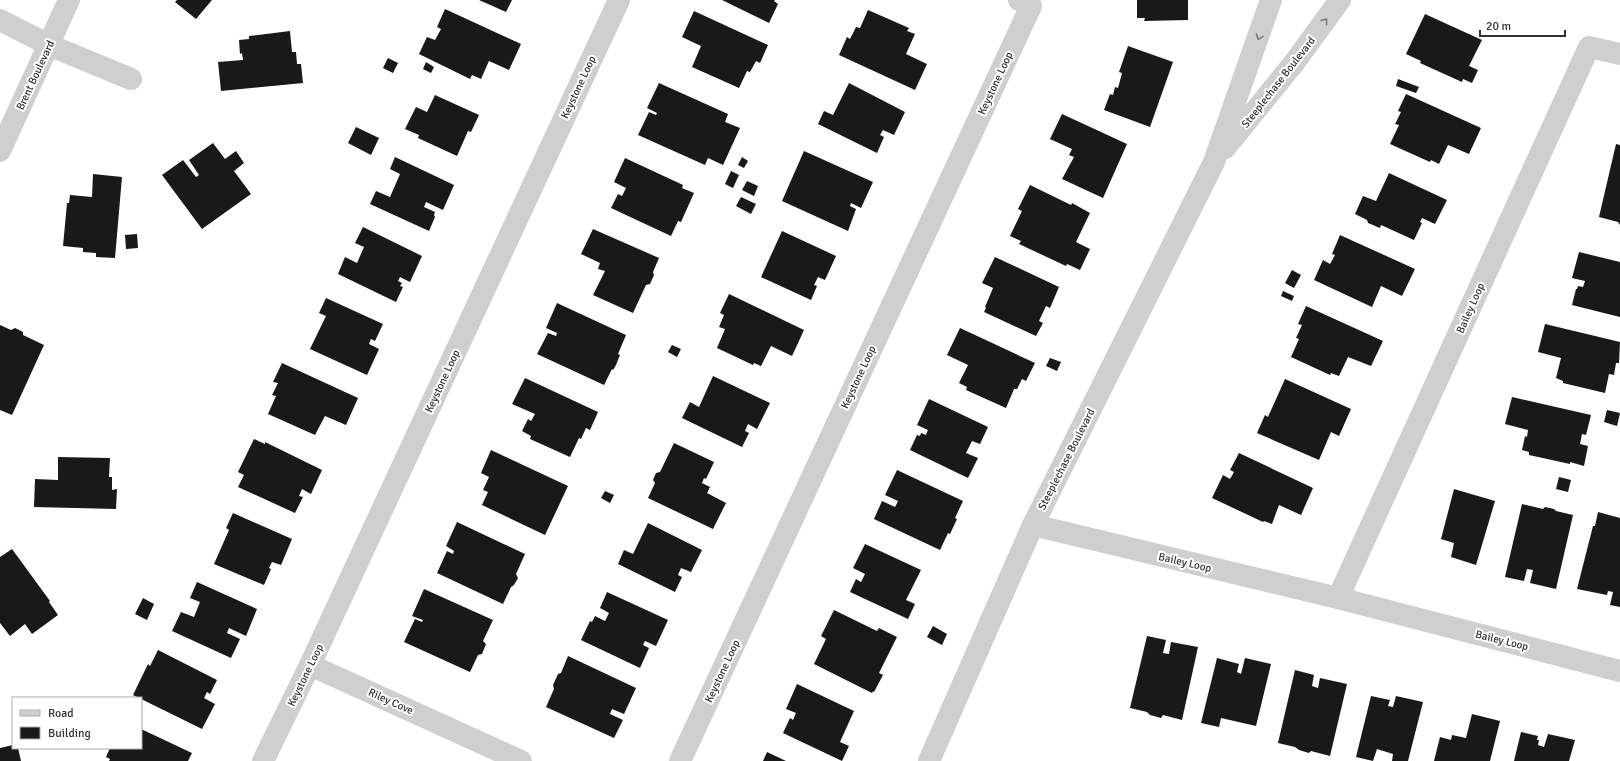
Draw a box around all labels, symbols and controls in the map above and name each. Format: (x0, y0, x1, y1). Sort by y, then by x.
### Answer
scale bar (1480, 12, 1565, 38)
one-way arrow (1320, 19, 1327, 26)
text: 20 m (1486, 19, 1511, 34)
one-way arrow (1255, 33, 1263, 40)
street label: Steeplechase Boulevard (1239, 34, 1318, 130)
street label: Brent Boulevard (14, 38, 57, 112)
street label: Keystone Loop (975, 50, 1016, 117)
street label: Keystone Loop (558, 54, 599, 121)
street label: Bailey Loop (1454, 281, 1487, 336)
street label: Keystone Loop (838, 344, 879, 411)
street label: Keystone Loop (422, 348, 463, 415)
street label: Steeplechase Boulevard (1035, 406, 1098, 512)
street label: Bailey Loop (1157, 550, 1213, 575)
street label: Bailey Loop (1474, 628, 1530, 653)
street label: Keystone Loop (702, 638, 743, 705)
street label: Keystone Loop (285, 642, 326, 709)
street label: Riley Cove (366, 686, 415, 717)
legend (12, 697, 142, 749)
text: Road (48, 706, 74, 721)
text: Building (48, 726, 91, 741)

